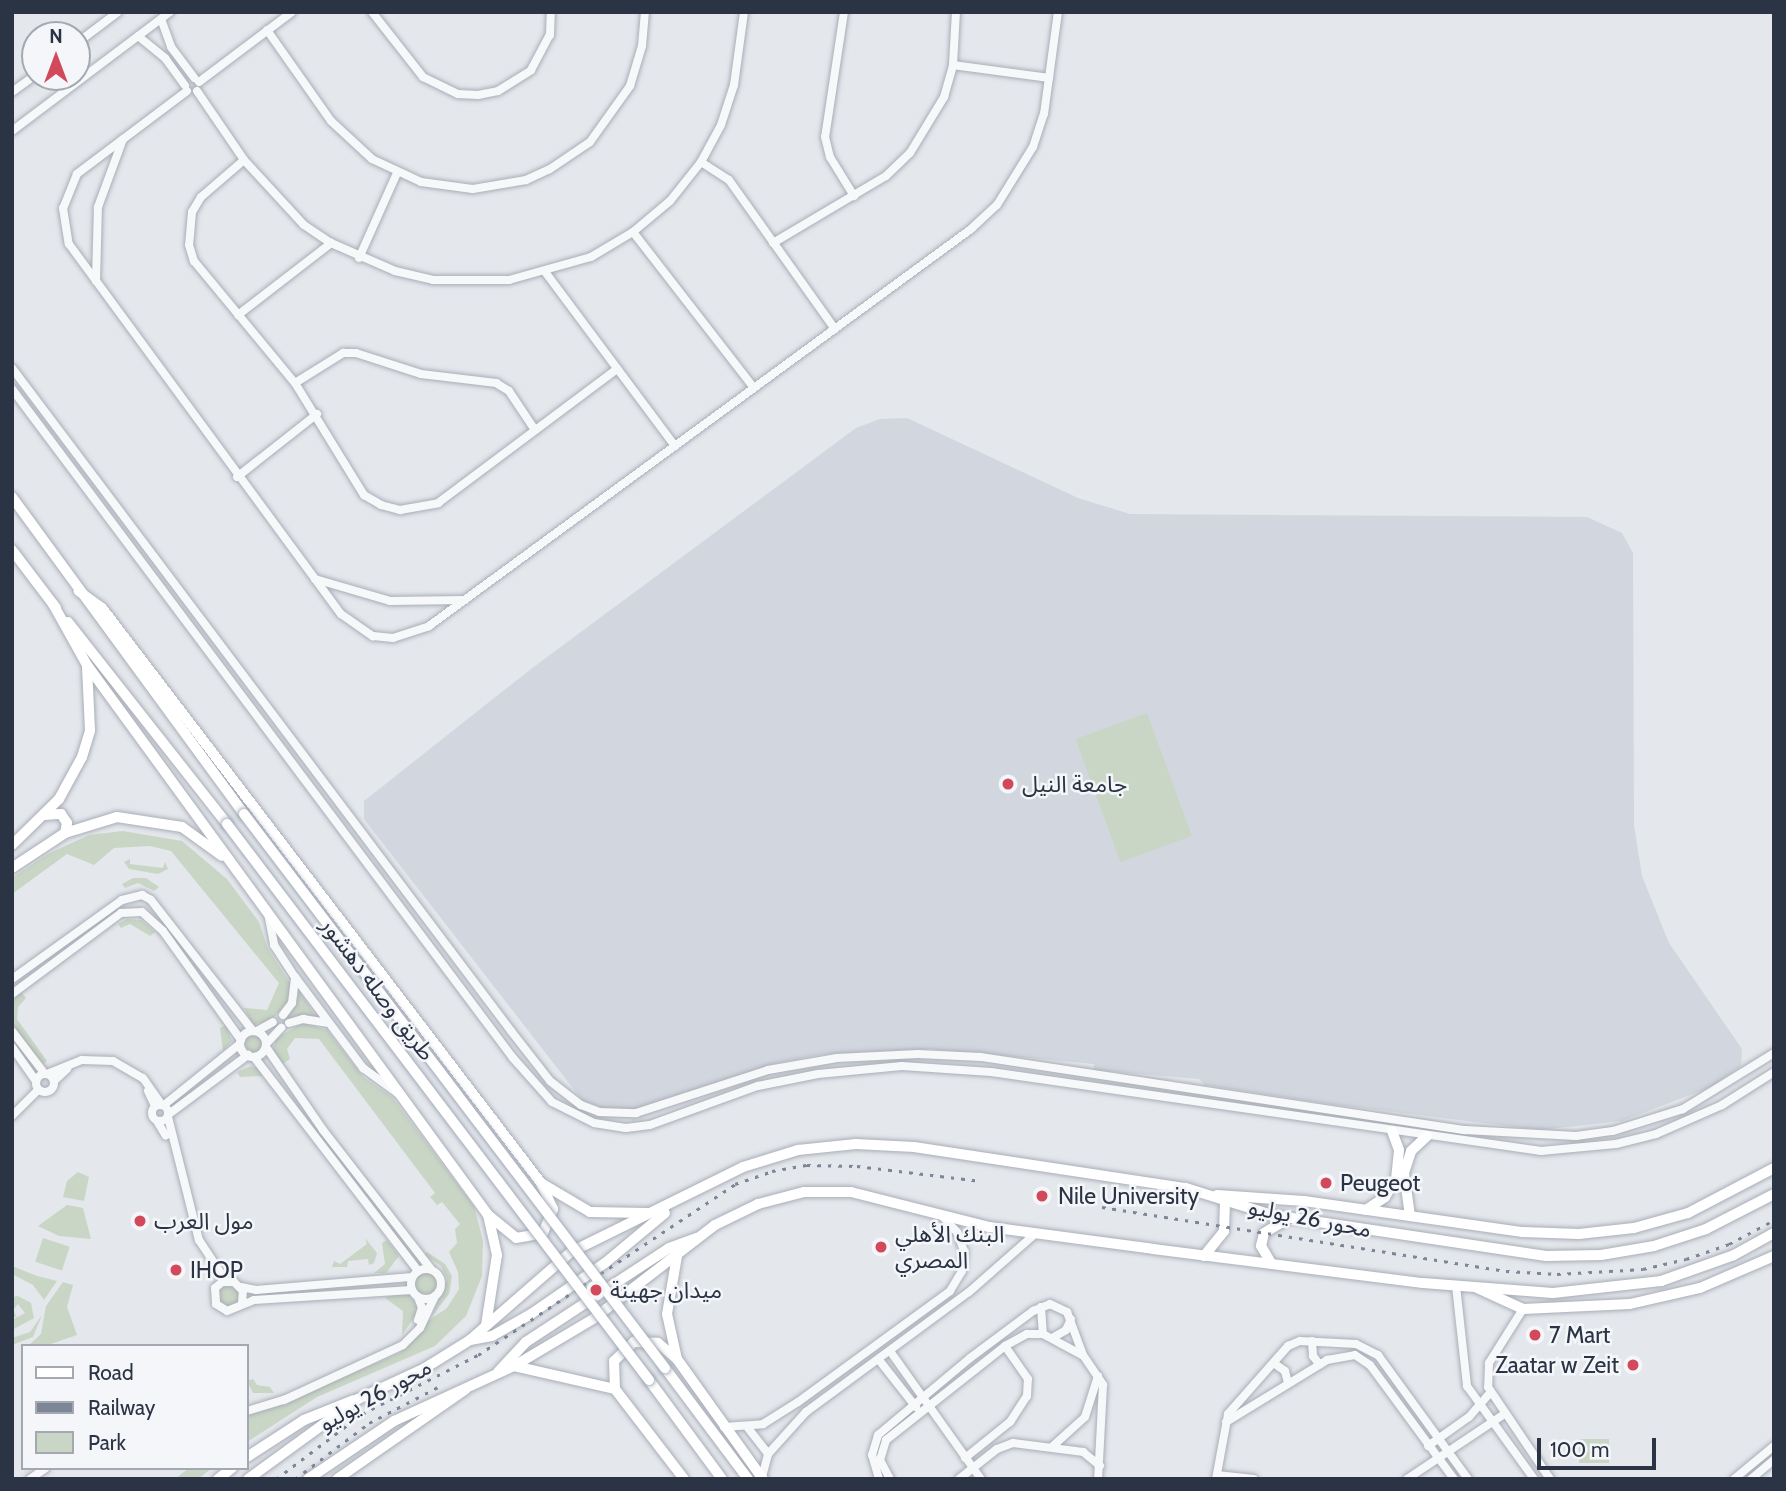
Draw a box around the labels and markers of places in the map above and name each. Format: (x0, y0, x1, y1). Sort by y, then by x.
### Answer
place label: جامعة النيل (1022, 770, 1127, 798)
marker: جامعة النيل (1000, 776, 1016, 792)
place label: Peugeot (1340, 1169, 1420, 1197)
marker: Peugeot (1318, 1175, 1334, 1191)
place label: Nile University (1058, 1182, 1199, 1210)
marker: Nile University (1032, 1186, 1052, 1206)
place label: مول العرب (154, 1207, 253, 1235)
marker: مول العرب (132, 1213, 148, 1229)
place label: البنك الأهلي المصري (895, 1220, 1005, 1274)
marker: البنك الأهلي المصري (873, 1239, 889, 1255)
place label: IHOP (190, 1256, 243, 1284)
marker: IHOP (168, 1262, 184, 1278)
place label: ميدان جهينة (610, 1276, 722, 1304)
marker: ميدان جهينة (588, 1282, 604, 1298)
place label: 7 Mart (1549, 1321, 1610, 1349)
marker: 7 Mart (1527, 1327, 1543, 1343)
place label: Zaatar w Zeit (1495, 1351, 1619, 1379)
marker: Zaatar w Zeit (1625, 1357, 1641, 1373)

